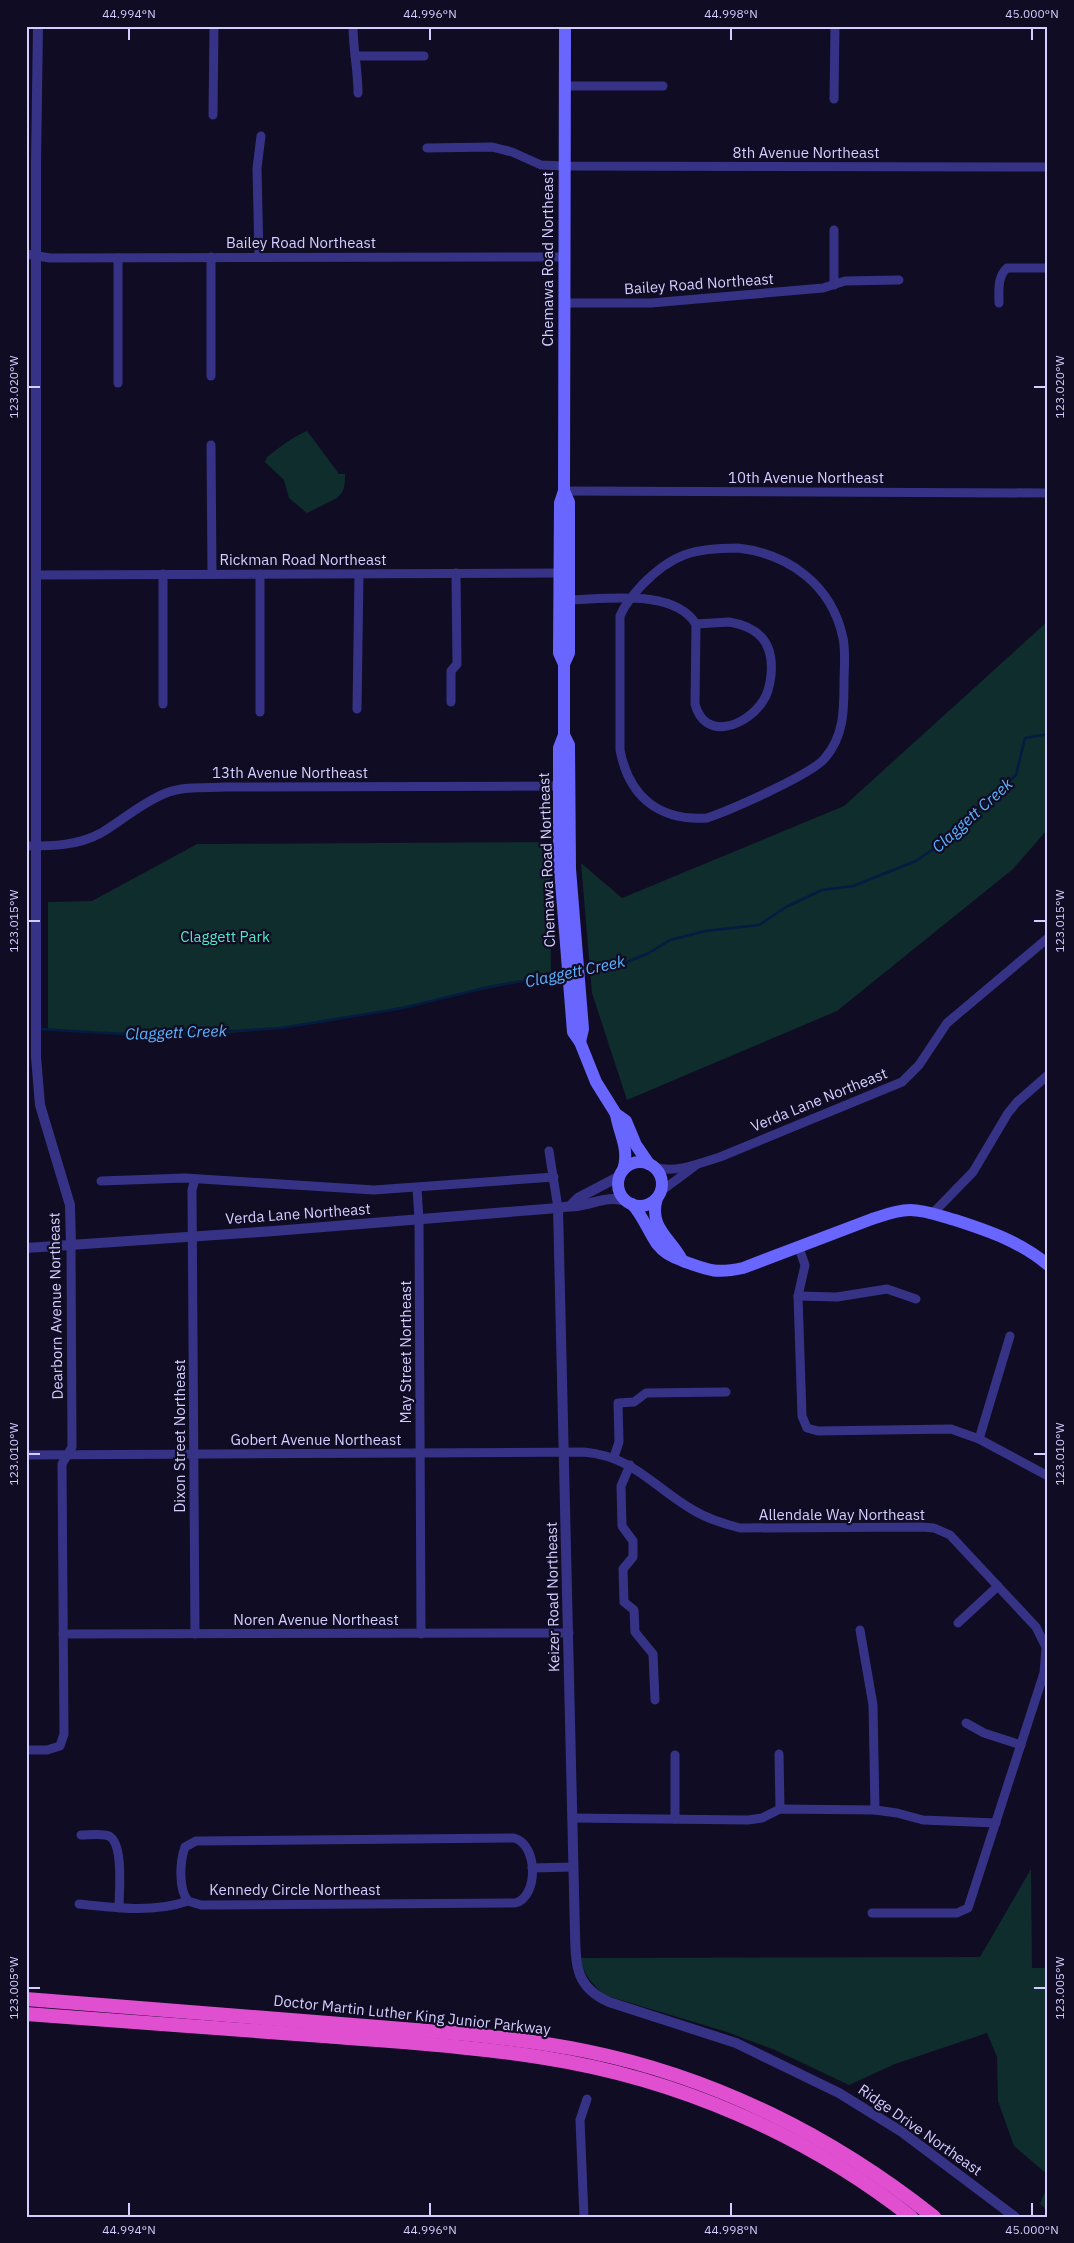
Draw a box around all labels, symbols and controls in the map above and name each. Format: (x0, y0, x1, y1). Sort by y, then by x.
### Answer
text: 44.994°N (102, 6, 156, 21)
text: 44.996°N (403, 6, 457, 21)
text: 44.998°N (704, 6, 758, 21)
text: 45.000°N (1005, 6, 1059, 21)
street label: 8th Avenue Northeast (732, 143, 880, 162)
street label: Chemawa Road Northeast (538, 171, 557, 347)
street label: Bailey Road Northeast (226, 233, 376, 252)
street label: Bailey Road Northeast (624, 269, 774, 298)
text: 123.020°W (6, 355, 21, 418)
text: 123.020°W (1052, 355, 1067, 418)
street label: 10th Avenue Northeast (728, 468, 884, 487)
street label: Rickman Road Northeast (219, 550, 387, 569)
street label: 13th Avenue Northeast (212, 763, 368, 782)
street label: Chemawa Road Northeast (534, 772, 559, 948)
water label: Claggett Creek (928, 773, 1017, 856)
text: 123.015°W (6, 889, 21, 952)
text: 123.015°W (1052, 889, 1067, 952)
park label: Claggett Park (180, 927, 270, 946)
water label: Claggett Creek (523, 951, 627, 991)
water label: Claggett Creek (125, 1020, 228, 1044)
street label: Verda Lane Northeast (748, 1063, 890, 1136)
street label: Verda Lane Northeast (225, 1199, 371, 1228)
street label: Dearborn Avenue Northeast (44, 1212, 67, 1400)
street label: May Street Northeast (396, 1281, 415, 1423)
street label: Dixon Street Northeast (170, 1359, 189, 1513)
text: 123.010°W (6, 1422, 21, 1485)
text: 123.010°W (1052, 1422, 1067, 1485)
street label: Gobert Avenue Northeast (231, 1430, 401, 1449)
street label: Allendale Way Northeast (759, 1505, 925, 1524)
street label: Keizer Road Northeast (542, 1522, 563, 1672)
street label: Noren Avenue Northeast (233, 1610, 399, 1629)
street label: Kennedy Circle Northeast (209, 1880, 381, 1899)
text: 123.005°W (6, 1956, 21, 2019)
text: 123.005°W (1052, 1956, 1067, 2019)
street label: Doctor Martin Luther King Junior Parkway (272, 1990, 552, 2039)
street label: Ridge Drive Northeast (855, 2080, 986, 2180)
text: 44.994°N (102, 2222, 156, 2237)
text: 44.996°N (403, 2222, 457, 2237)
text: 44.998°N (704, 2222, 758, 2237)
text: 45.000°N (1005, 2222, 1059, 2237)

